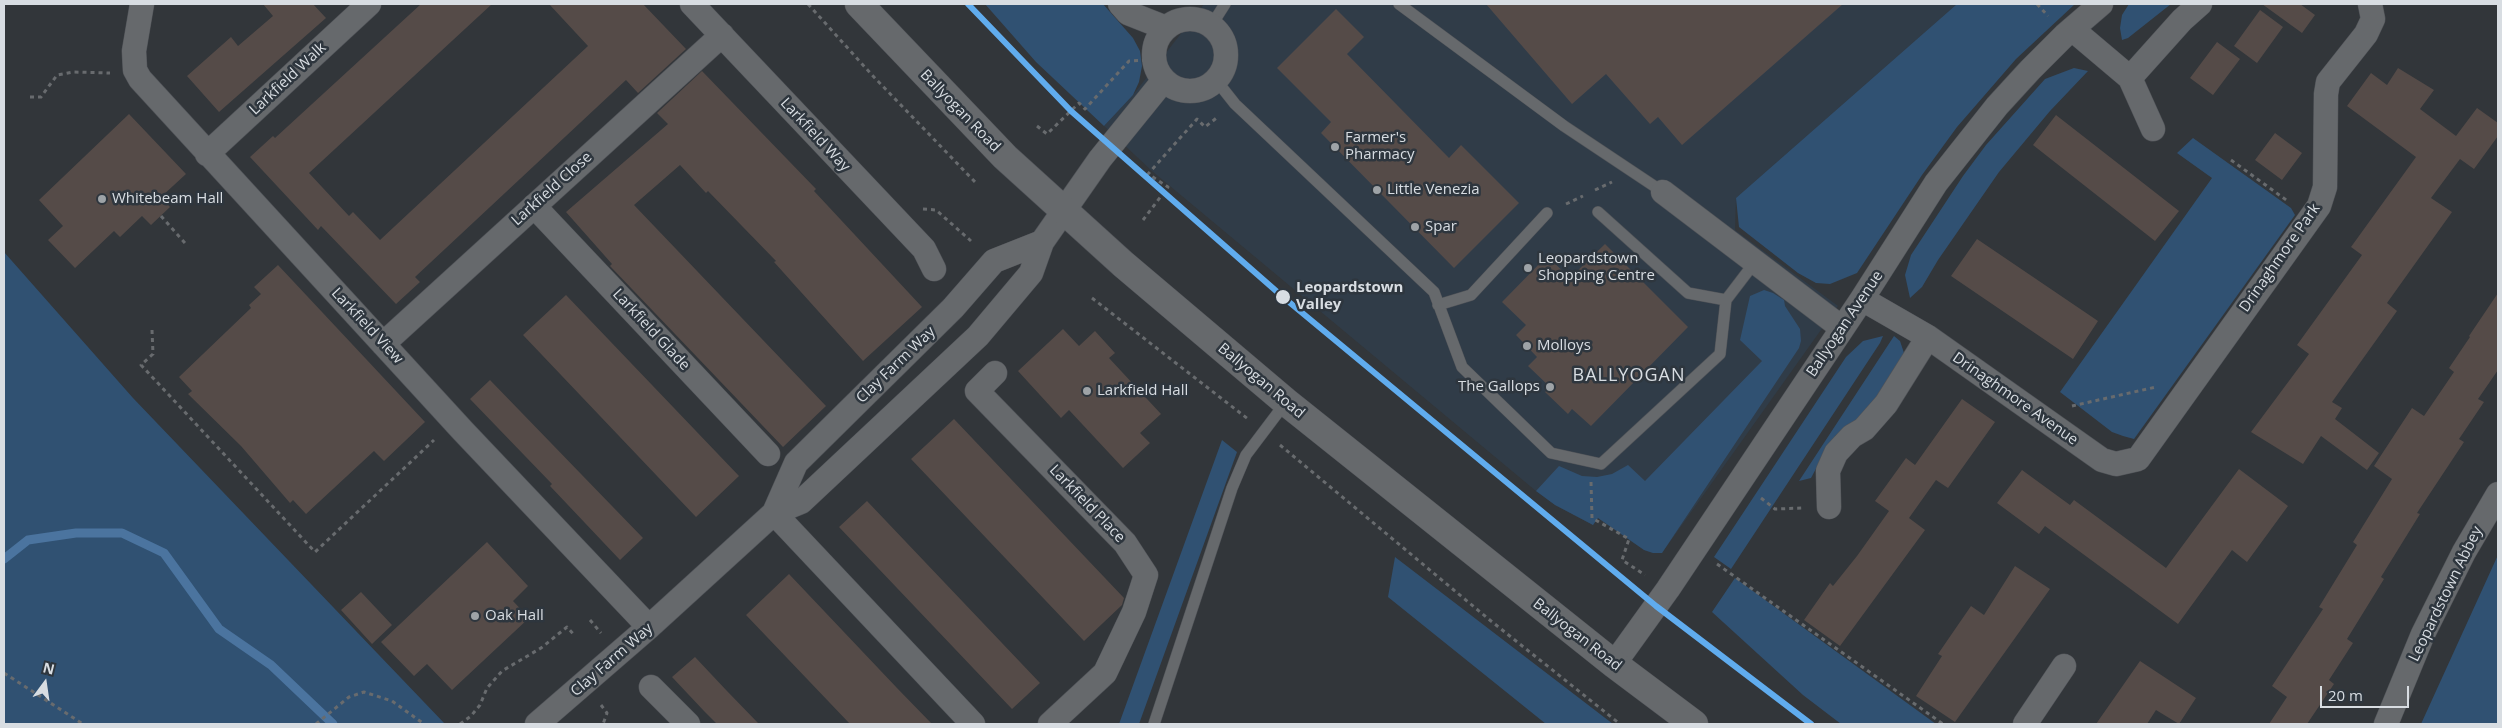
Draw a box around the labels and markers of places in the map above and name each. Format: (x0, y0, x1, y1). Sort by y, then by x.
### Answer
place label: Farmer's Pharmacy (1345, 129, 1415, 164)
marker: Farmer's Pharmacy (1329, 141, 1341, 153)
place label: Little Venezia (1387, 181, 1480, 199)
marker: Little Venezia (1371, 184, 1383, 196)
place label: Whitebeam Hall (112, 190, 223, 208)
marker: Whitebeam Hall (96, 193, 108, 205)
place label: Spar (1425, 218, 1457, 236)
marker: Spar (1409, 221, 1421, 233)
place label: Leopardstown Shopping Centre (1538, 250, 1655, 285)
marker: Leopardstown Shopping Centre (1522, 262, 1534, 274)
place label: Leopardstown Valley (1296, 279, 1403, 314)
marker: Leopardstown Valley (1274, 288, 1292, 306)
place label: Molloys (1537, 337, 1591, 355)
marker: Molloys (1521, 340, 1533, 352)
place label: The Gallops (1458, 378, 1540, 396)
marker: The Gallops (1544, 381, 1556, 393)
place label: Larkfield Hall (1097, 382, 1188, 400)
marker: Larkfield Hall (1081, 385, 1093, 397)
place label: Oak Hall (485, 607, 544, 625)
marker: Oak Hall (469, 610, 481, 622)

